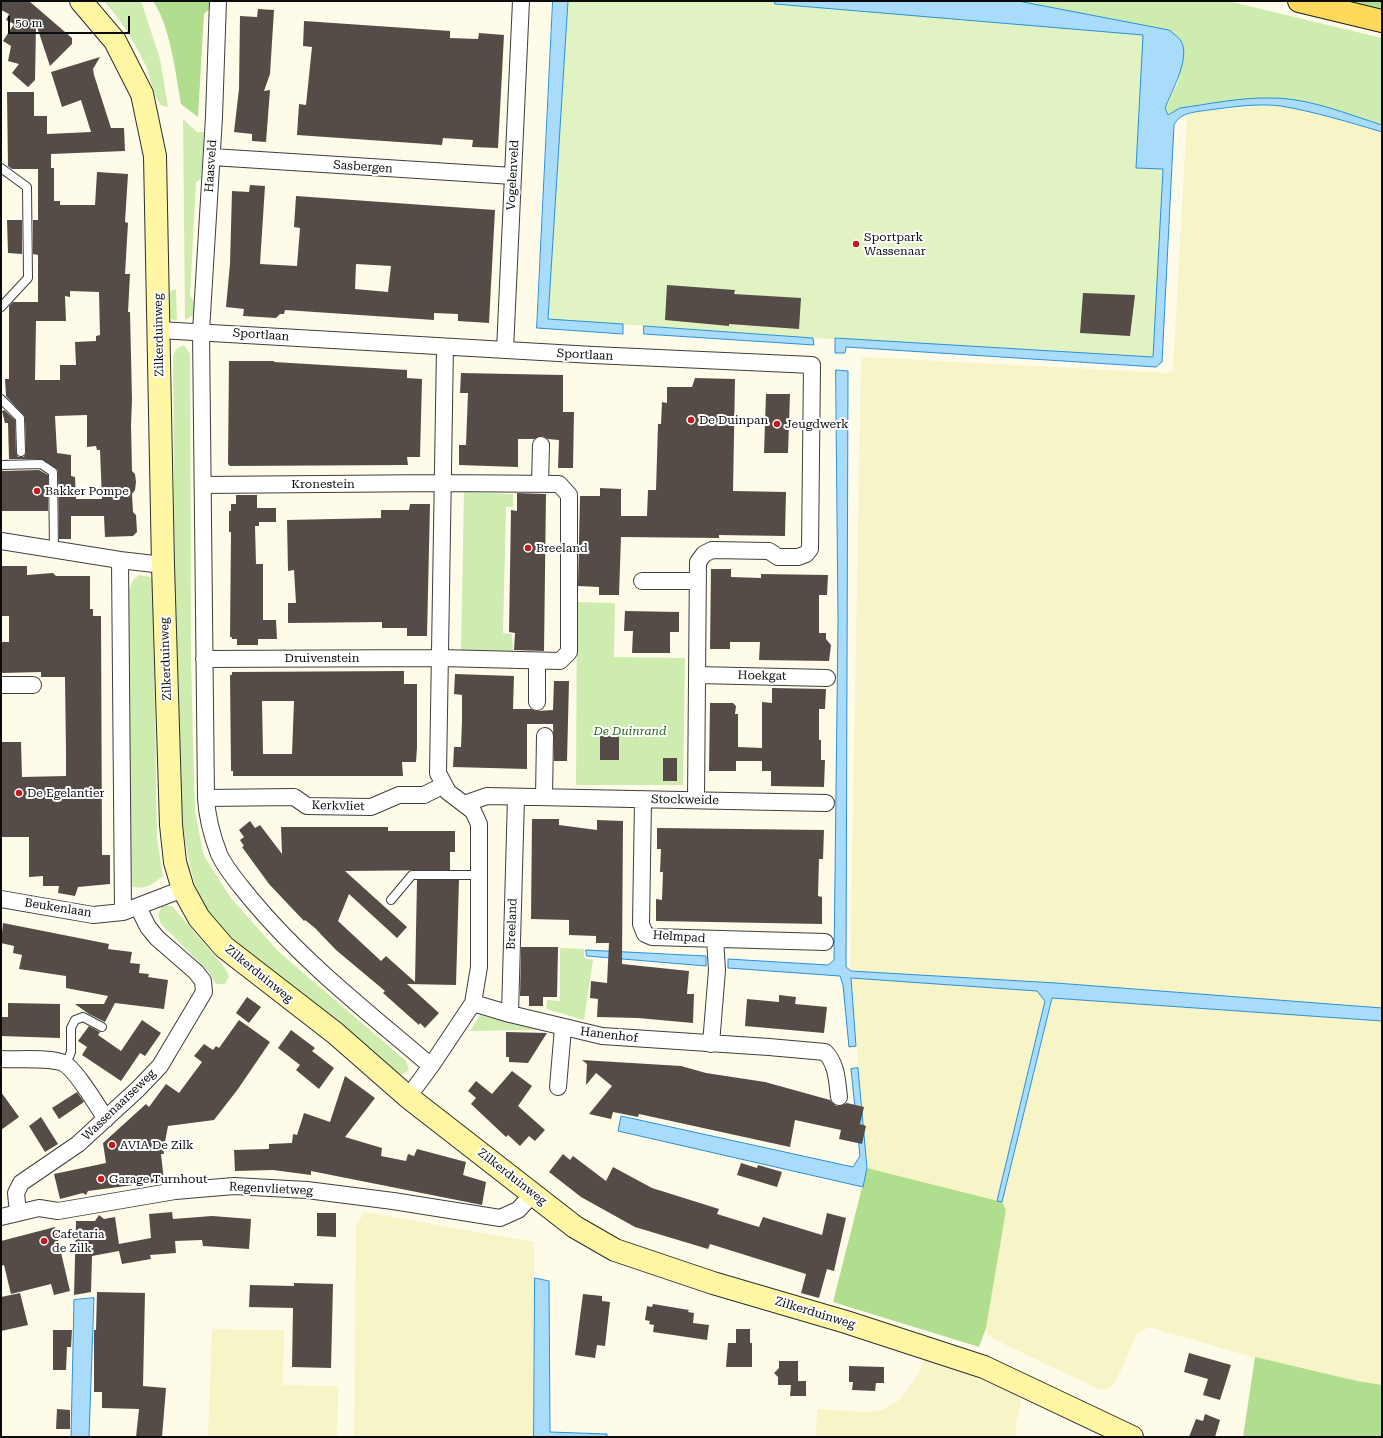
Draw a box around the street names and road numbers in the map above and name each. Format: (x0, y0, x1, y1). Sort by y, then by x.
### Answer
street label: Haasveld (202, 139, 220, 193)
street label: Vogelenveld (504, 139, 522, 211)
street label: Sasbergen (333, 158, 393, 176)
street label: Zilkerduinweg (151, 293, 167, 377)
street label: Sportlaan (232, 326, 290, 344)
street label: Sportlaan (556, 346, 614, 364)
street label: Kronestein (291, 477, 355, 491)
street label: Zilkerduinweg (157, 617, 175, 701)
street label: Druivenstein (285, 651, 359, 665)
street label: Hoekgat (738, 668, 786, 684)
street label: Stockweide (651, 792, 719, 808)
street label: Kerkvliet (311, 798, 365, 814)
street label: Beukenlaan (23, 896, 93, 920)
street label: Breeland (504, 898, 520, 950)
street label: Helmpad (652, 928, 706, 946)
street label: Zilkerduinweg (222, 942, 296, 1006)
street label: Hanenhof (579, 1024, 639, 1046)
street label: Wassenaarseweg (79, 1066, 159, 1144)
street label: Zilkerduinweg (475, 1146, 549, 1208)
street label: Regenvlietweg (229, 1180, 313, 1198)
street label: Zilkerduinweg (773, 1294, 857, 1332)

